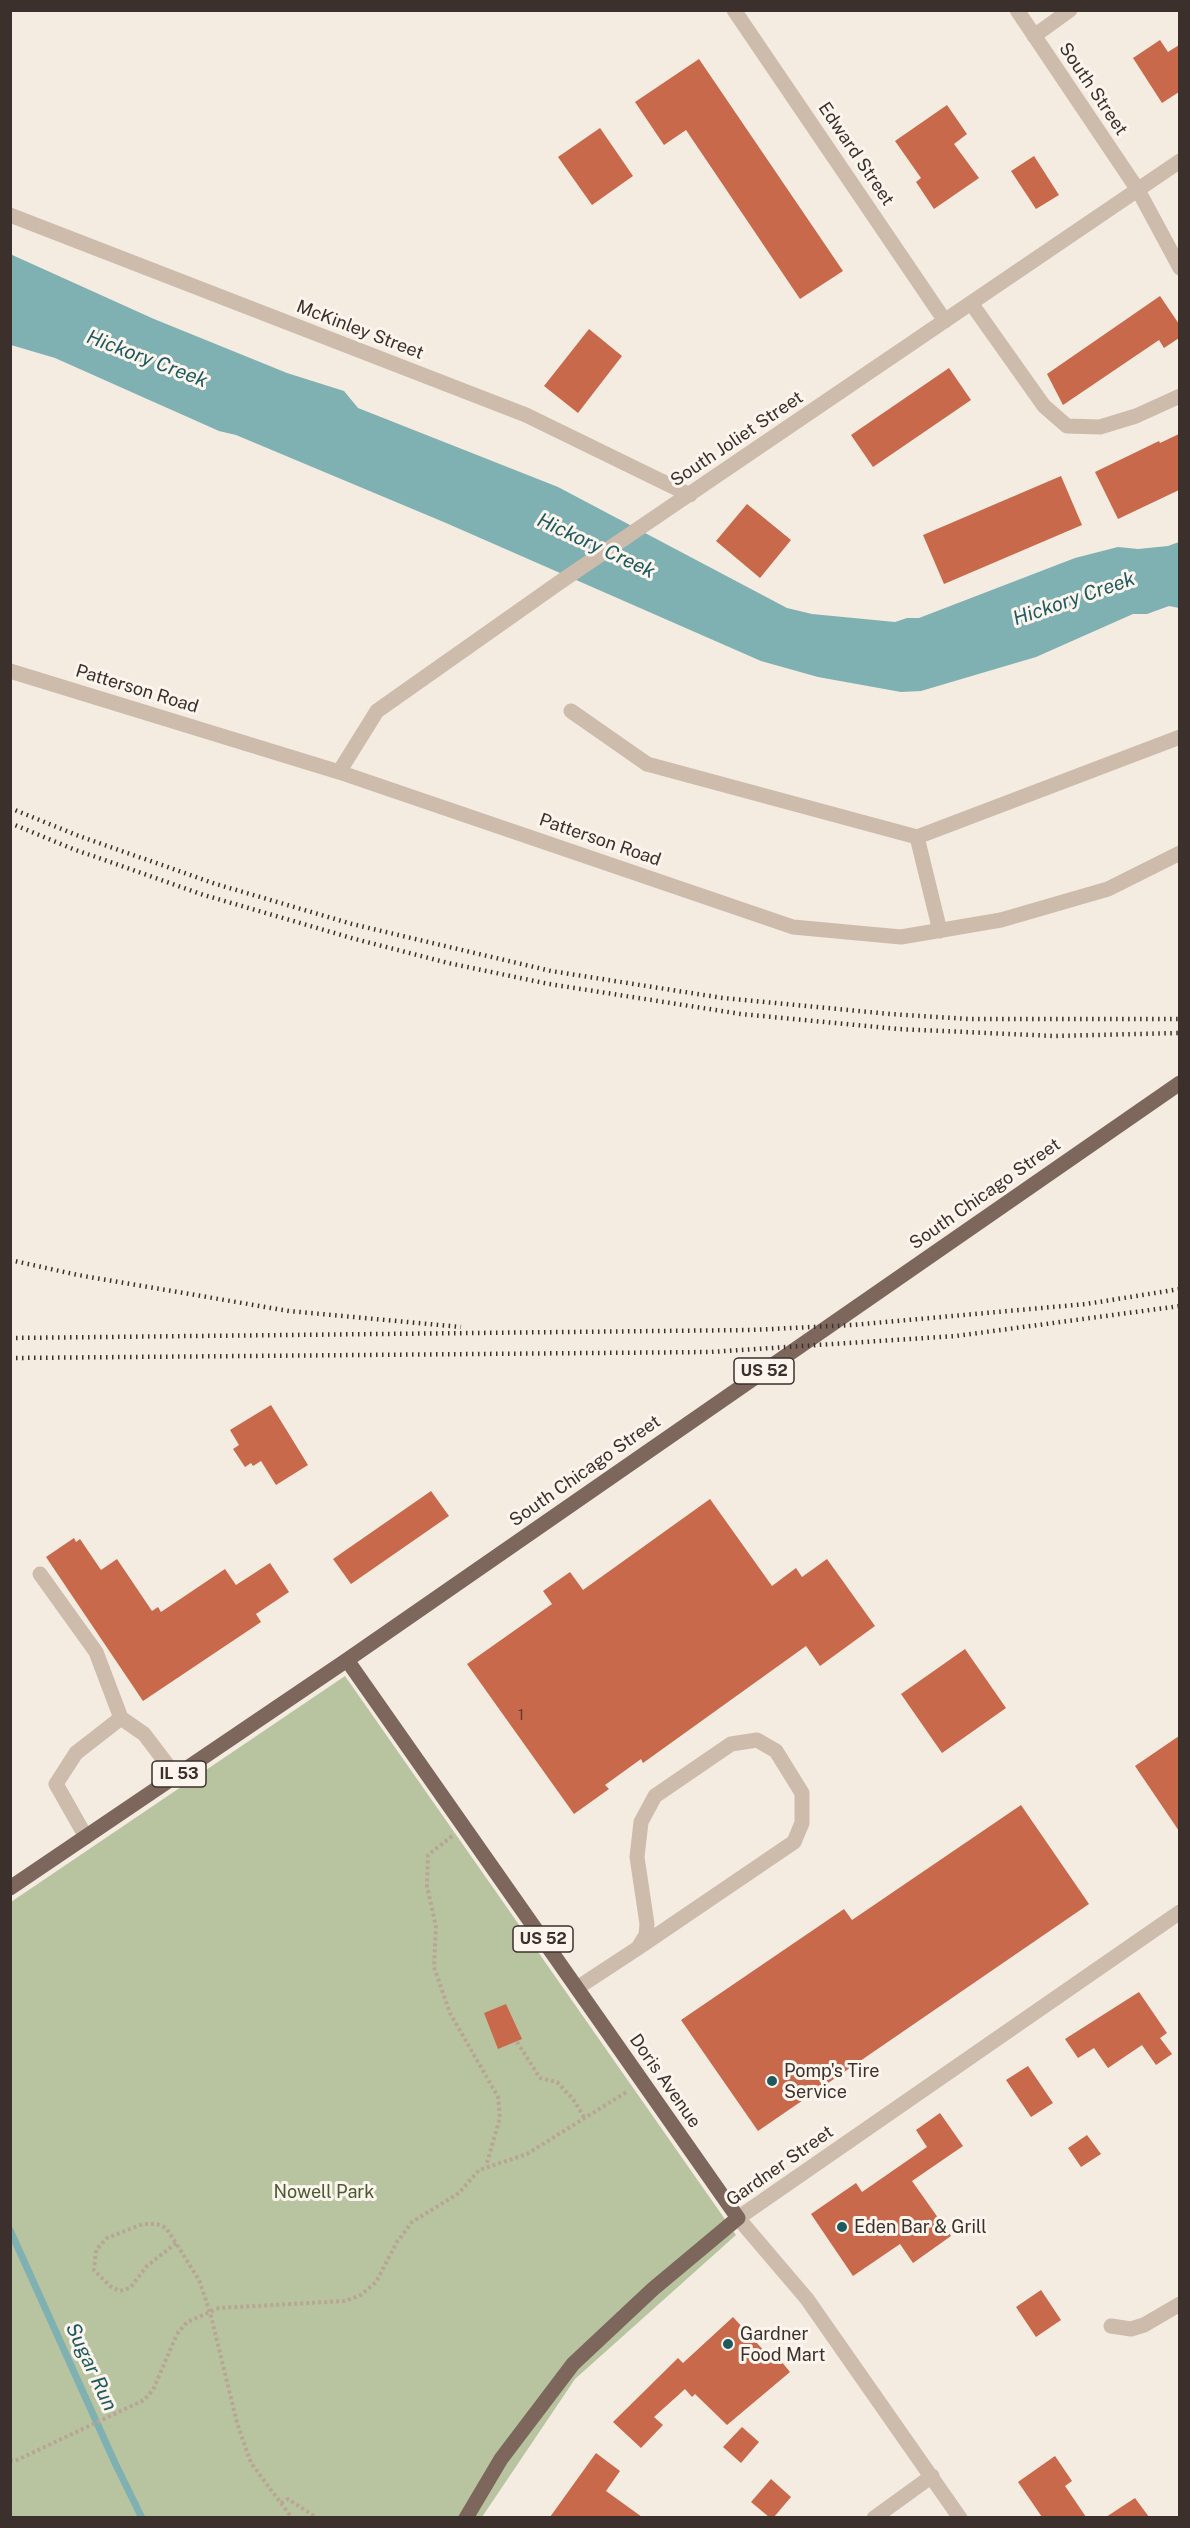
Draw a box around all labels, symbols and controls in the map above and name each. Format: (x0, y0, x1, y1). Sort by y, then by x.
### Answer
street label: South Street (1054, 39, 1132, 139)
street label: Edward Street (813, 98, 899, 210)
street label: McKinley Street (293, 296, 427, 364)
water label: Hickory Creek (83, 325, 211, 393)
street label: South Joliet Street (667, 387, 807, 491)
water label: Hickory Creek (533, 508, 659, 584)
water label: Hickory Creek (1010, 567, 1138, 631)
street label: Patterson Road (73, 660, 201, 718)
street label: Patterson Road (536, 809, 664, 871)
street label: South Chicago Street (905, 1134, 1065, 1254)
road number: US 52 (734, 1358, 794, 1384)
street label: South Chicago Street (505, 1411, 665, 1531)
house number: 1 (518, 1706, 524, 1724)
road number: IL 53 (152, 1761, 206, 1787)
road number: US 52 (513, 1926, 573, 1952)
street label: Doris Avenue (625, 2030, 705, 2132)
place label: Pomp's Tire Service (784, 2060, 879, 2102)
marker: Pomp's Tire Service (765, 2074, 779, 2088)
street label: Gardner Street (722, 2121, 838, 2211)
park label: Nowell Park (274, 2181, 374, 2203)
place label: Eden Bar & Grill (854, 2216, 987, 2238)
marker: Eden Bar & Grill (835, 2220, 849, 2234)
water label: Sugar Run (60, 2319, 122, 2415)
place label: Gardner Food Mart (740, 2323, 825, 2366)
marker: Gardner Food Mart (721, 2337, 735, 2351)

